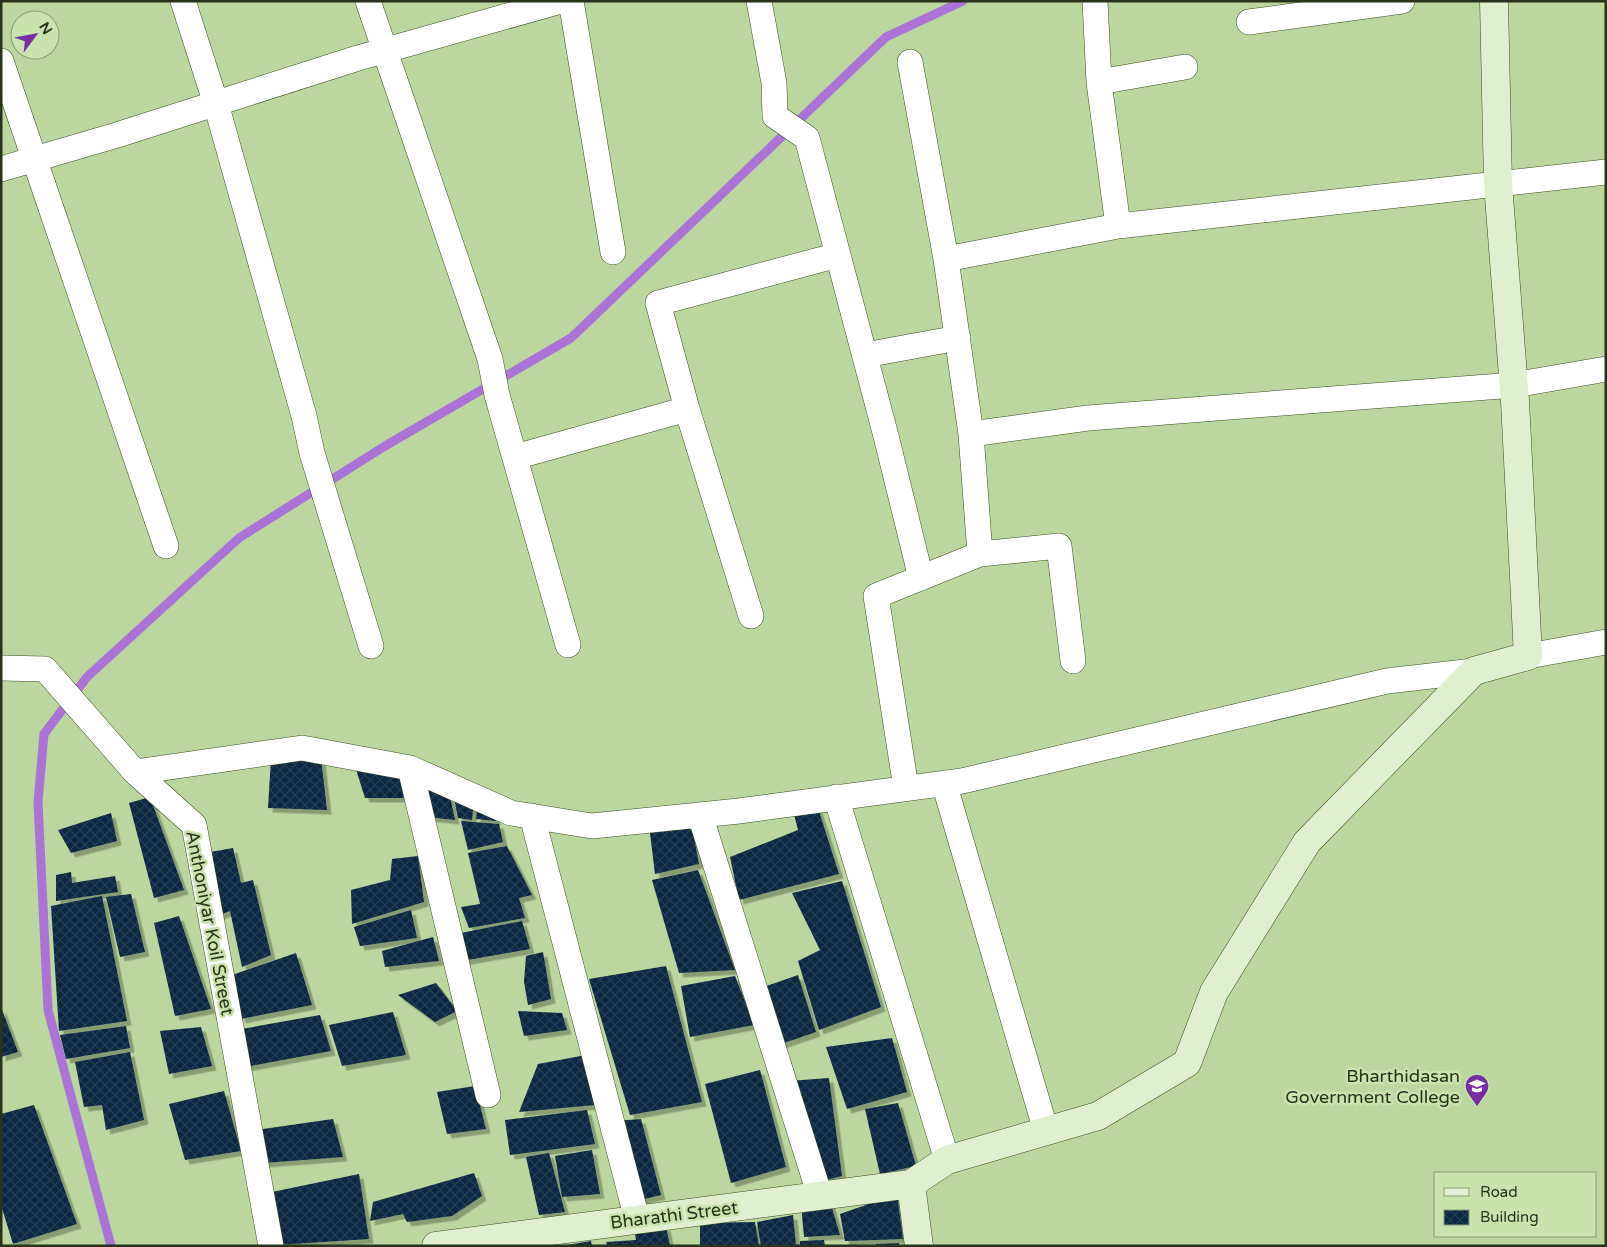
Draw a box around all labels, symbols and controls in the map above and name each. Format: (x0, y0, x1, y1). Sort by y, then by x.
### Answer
north arrow (10, 10, 60, 60)
text: N (35, 19, 56, 38)
street label: Anthoniyar Koil Street (181, 829, 239, 1017)
place label: Bharthidasan Government College (1285, 1065, 1460, 1108)
school or university icon: Bharthidasan Government College (1464, 1073, 1490, 1107)
legend (1434, 1172, 1597, 1237)
text: Road (1480, 1183, 1518, 1201)
street label: Bharathi Street (609, 1196, 739, 1234)
text: Building (1480, 1208, 1539, 1226)

